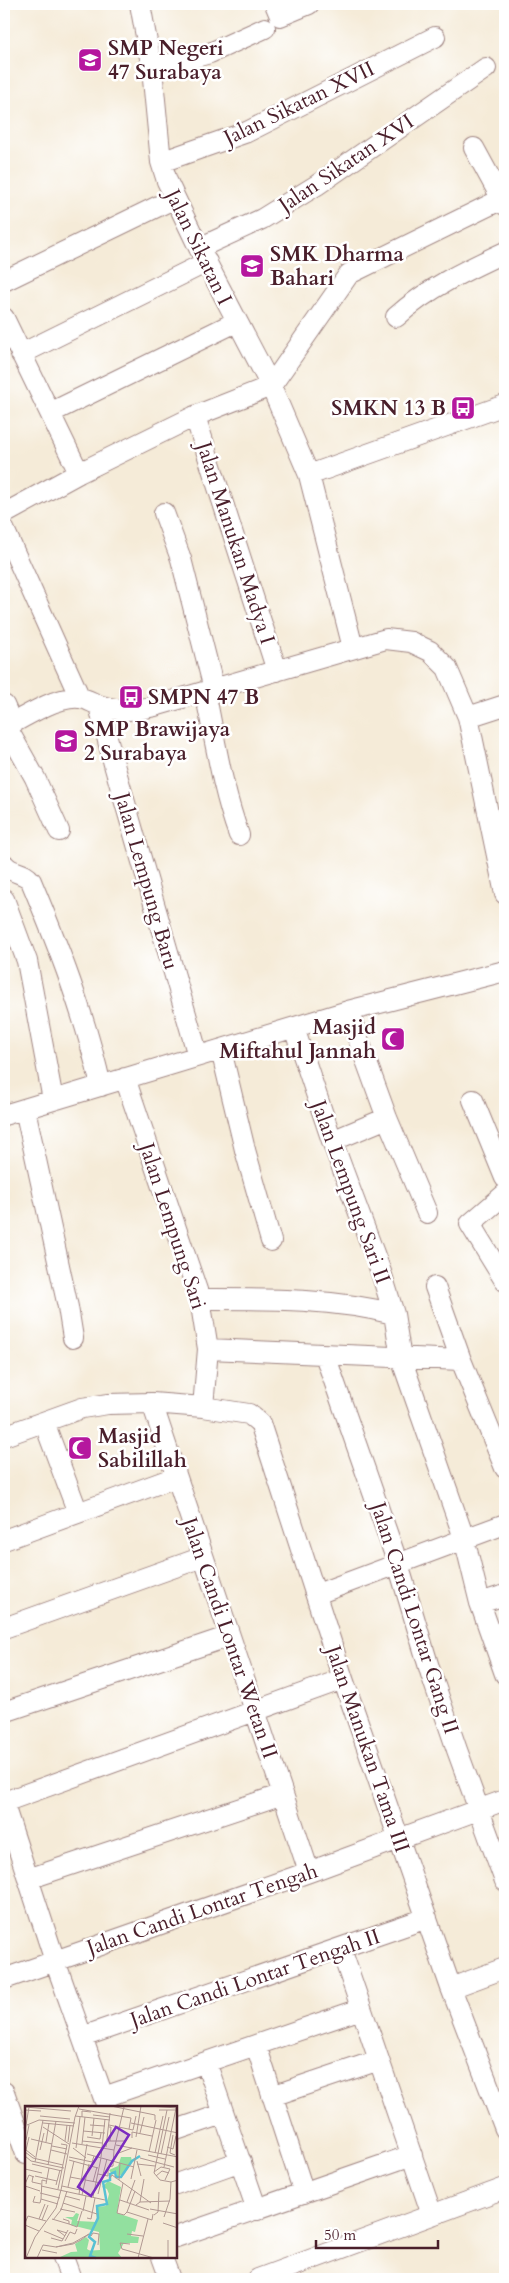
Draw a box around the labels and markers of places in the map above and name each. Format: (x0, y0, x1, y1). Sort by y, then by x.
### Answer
place label: SMP Negeri 47 Surabaya (108, 34, 224, 87)
school or university icon: SMP Negeri 47 Surabaya (77, 47, 103, 73)
place label: SMK Dharma Bahari (270, 240, 404, 293)
school or university icon: SMK Dharma Bahari (239, 253, 265, 279)
place label: SMKN 13 B (331, 394, 446, 423)
bus stop icon: SMKN 13 B (450, 395, 476, 421)
place label: SMPN 47 B (148, 683, 259, 712)
bus stop icon: SMPN 47 B (118, 684, 144, 710)
place label: SMP Brawijaya 2 Surabaya (84, 715, 231, 768)
school or university icon: SMP Brawijaya 2 Surabaya (53, 728, 79, 754)
place label: Masjid Miftahul Jannah (219, 1013, 376, 1066)
mosque icon: Masjid Miftahul Jannah (380, 1026, 406, 1052)
place label: Masjid Sabilillah (98, 1422, 187, 1475)
mosque icon: Masjid Sabilillah (67, 1435, 93, 1461)

